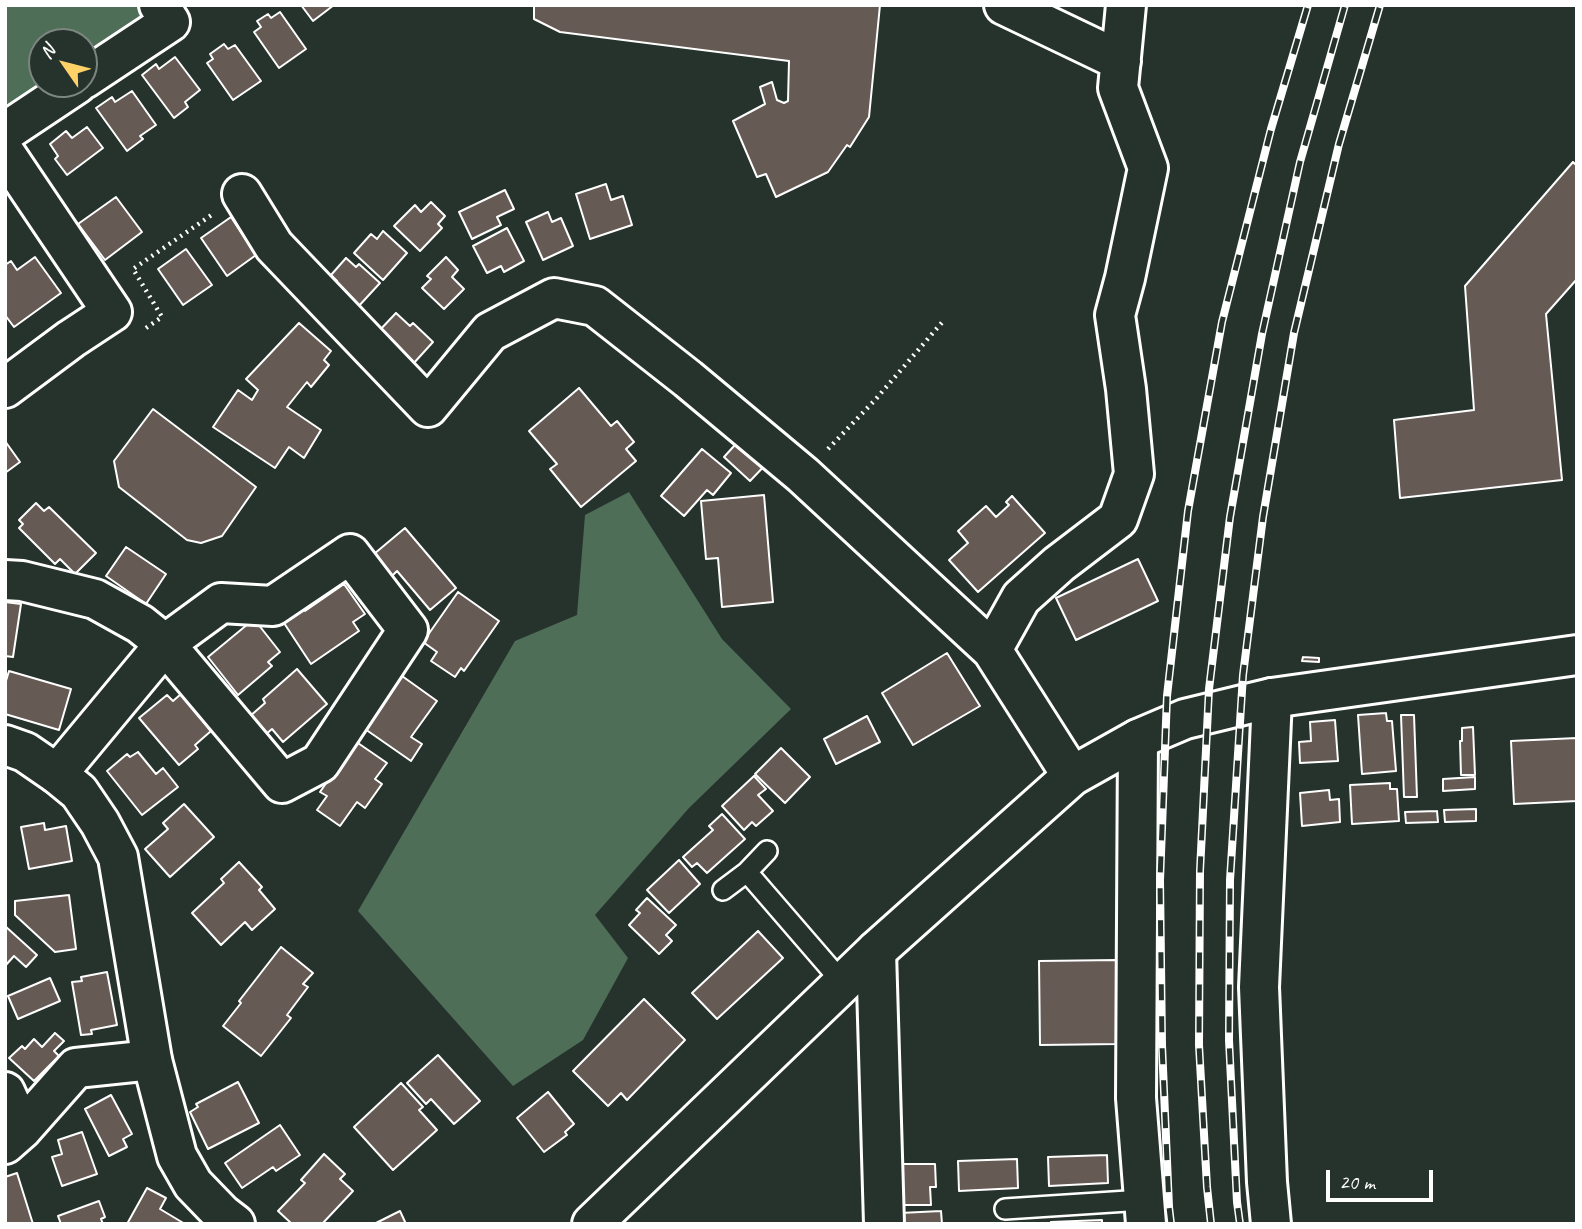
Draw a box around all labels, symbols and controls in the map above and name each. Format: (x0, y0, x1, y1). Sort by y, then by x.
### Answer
north arrow (28, 28, 98, 98)
text: N (34, 40, 61, 64)
scale bar (1330, 1156, 1437, 1200)
text: 20 m (1339, 1169, 1375, 1195)

